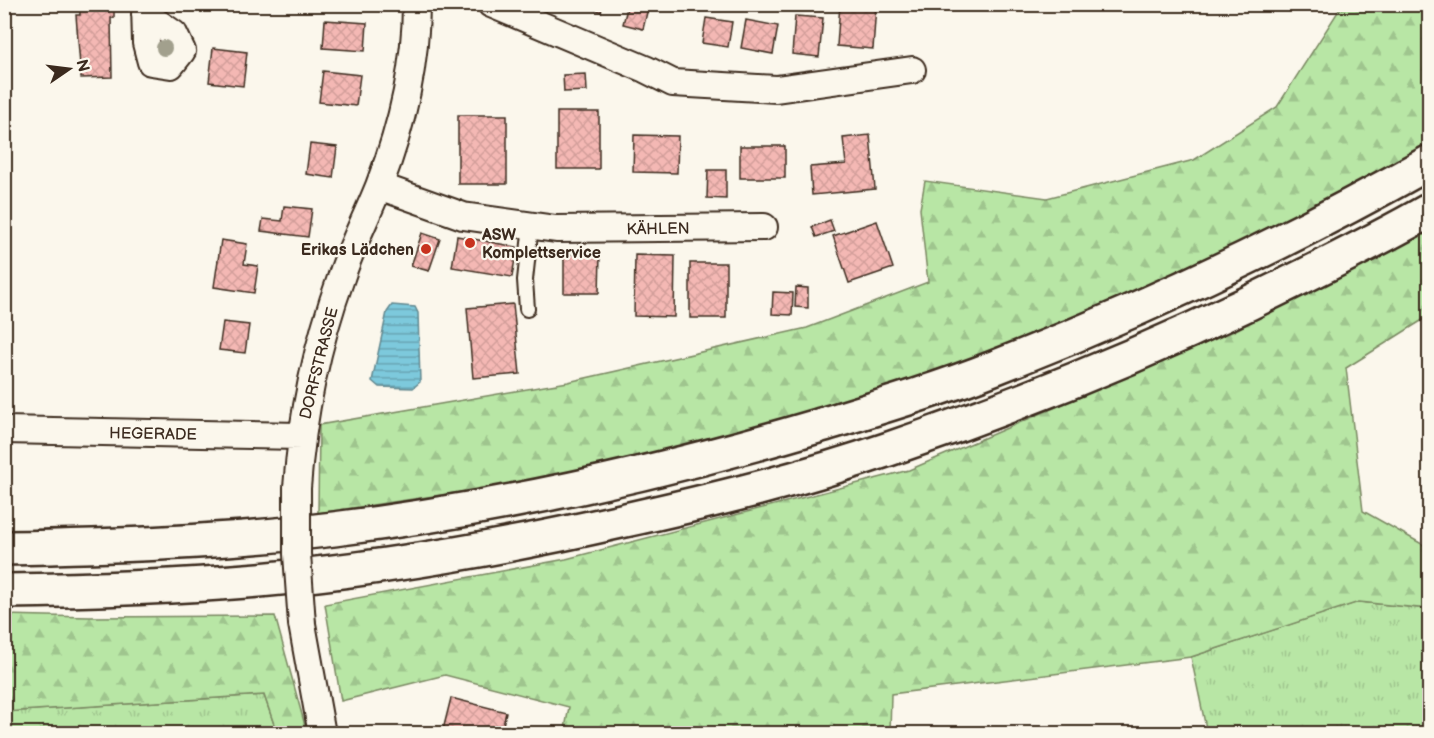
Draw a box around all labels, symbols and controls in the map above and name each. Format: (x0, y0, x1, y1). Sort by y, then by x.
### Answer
north arrow (39, 39, 99, 99)
text: N (71, 58, 93, 74)
street label: KÄHLEN (626, 217, 690, 240)
place label: ASW Komplettservice (481, 226, 601, 263)
marker: ASW Komplettservice (463, 236, 477, 250)
place label: Erikas Lädchen (301, 241, 414, 260)
marker: Erikas Lädchen (419, 242, 433, 256)
street label: DORFSTRASSE (296, 305, 343, 421)
street label: HEGERADE (109, 424, 197, 445)

